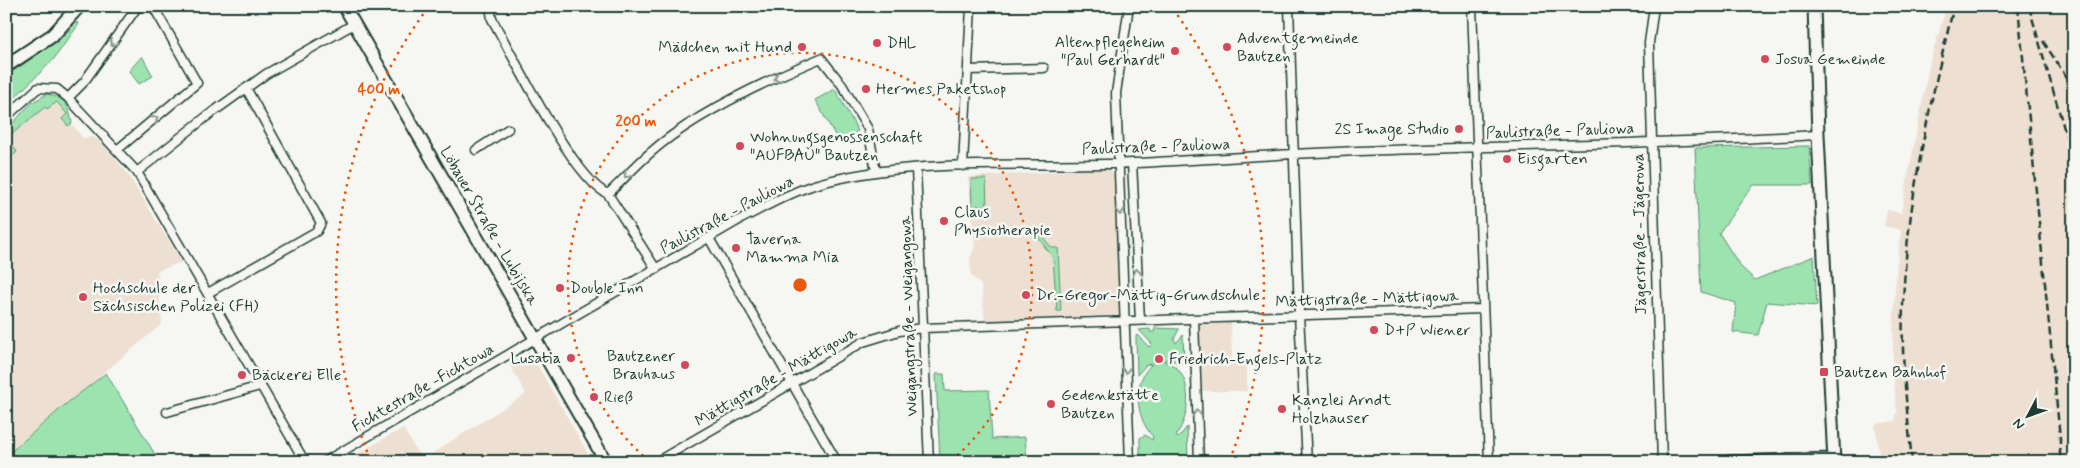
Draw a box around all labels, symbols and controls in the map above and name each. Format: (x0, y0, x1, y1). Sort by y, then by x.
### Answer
place label: Adventgemeinde Bautzen (1237, 28, 1359, 67)
place label: Altenpflegeheim "Paul Gerhardt" (1055, 32, 1165, 71)
place label: DHL (887, 33, 917, 54)
one-way arrow (110, 37, 119, 47)
place label: Mädchen mit Hund (658, 37, 792, 58)
marker: DHL (871, 37, 883, 49)
marker: Mädchen mit Hund (796, 41, 808, 53)
marker: Adventgemeinde Bautzen (1221, 41, 1233, 53)
marker: Altenpflegeheim "Paul Gerhardt" (1169, 45, 1181, 57)
place label: Josua Gemeinde (1775, 49, 1886, 70)
marker: Josua Gemeinde (1759, 53, 1771, 65)
one-way arrow (773, 72, 782, 82)
place label: Hermes Paketshop (876, 79, 1007, 100)
text: 400 m (358, 80, 400, 100)
marker: Hermes Paketshop (860, 83, 872, 95)
text: 200 m (616, 112, 657, 132)
one-way arrow (149, 117, 158, 125)
street label: Paulistraße - Pauliowa (1485, 118, 1635, 144)
place label: 2S Image Studio (1335, 119, 1449, 141)
marker: 2S Image Studio (1453, 123, 1465, 135)
place label: Wohnungsgenossenschaft "AUFBAU" Bautzen (750, 127, 922, 166)
street label: Paulistraße - Pauliowa (1081, 134, 1231, 160)
marker: Wohnungsgenossenschaft "AUFBAU" Bautzen (734, 140, 746, 152)
street label: Löbauer Straße - Lubijska (435, 143, 543, 310)
place label: Eisgarten (1517, 149, 1588, 171)
marker: Eisgarten (1501, 153, 1513, 165)
street label: Jägerstraße - Jägerowa (1628, 153, 1652, 315)
one-way arrow (624, 170, 633, 179)
street label: Paulistraße - Pauliowa (656, 171, 798, 259)
place label: Claus Physiotherapie (954, 202, 1051, 241)
one-way arrow (1115, 209, 1126, 217)
street label: Weigangstraße - Weigangowa (895, 215, 924, 417)
marker: Claus Physiotherapie (938, 215, 950, 227)
place label: Taverna Mamma Mia (746, 229, 839, 268)
marker: Taverna Mamma Mia (730, 242, 742, 254)
one-way arrow (1132, 267, 1143, 275)
centre of rings (791, 276, 809, 294)
place label: Hochschule der Sächsischen Polizei (FH) (93, 278, 259, 317)
place label: Double Inn (570, 278, 644, 299)
marker: Double Inn (554, 282, 566, 294)
place label: Dr.-Gregor-Mättig-Grundschule (1036, 285, 1260, 307)
street label: Mättigstraße - Mättigowa (1275, 285, 1459, 313)
marker: Dr.-Gregor-Mättig-Grundschule (1020, 289, 1032, 301)
marker: Hochschule der Sächsischen Polizei (FH) (77, 291, 89, 303)
place label: D+P Wiener (1384, 320, 1471, 341)
street label: Mättigstraße - Mättigowa (691, 322, 861, 432)
marker: D+P Wiener (1368, 324, 1380, 336)
street label: Fichtestraße -Fichtowa (348, 339, 498, 437)
place label: Bautzener Brauhaus (607, 346, 675, 385)
place label: Lusatia (511, 348, 561, 369)
place label: Friedrich-Engels-Platz (1169, 349, 1322, 371)
marker: Lusatia (565, 352, 577, 364)
marker: Friedrich-Engels-Platz (1153, 353, 1165, 365)
marker: Bautzener Brauhaus (679, 359, 691, 371)
place label: Bautzen Bahnhof (1834, 362, 1947, 383)
place label: Bäckerei Elle (252, 365, 341, 386)
one-way arrow (1121, 366, 1131, 374)
marker: Bautzen Bahnhof (1818, 366, 1830, 378)
marker: Bäckerei Elle (236, 369, 248, 381)
place label: Gedenkstätte Bautzen (1061, 385, 1159, 424)
place label: Rieß (604, 387, 633, 408)
place label: Kanzlei Arndt Holzhauser (1292, 390, 1392, 429)
north arrow (2002, 390, 2052, 440)
marker: Rieß (588, 391, 600, 403)
marker: Gedenkstätte Bautzen (1045, 398, 1057, 410)
marker: Kanzlei Arndt Holzhauser (1276, 403, 1288, 415)
one-way arrow (1192, 409, 1203, 417)
text: N (2009, 414, 2029, 433)

